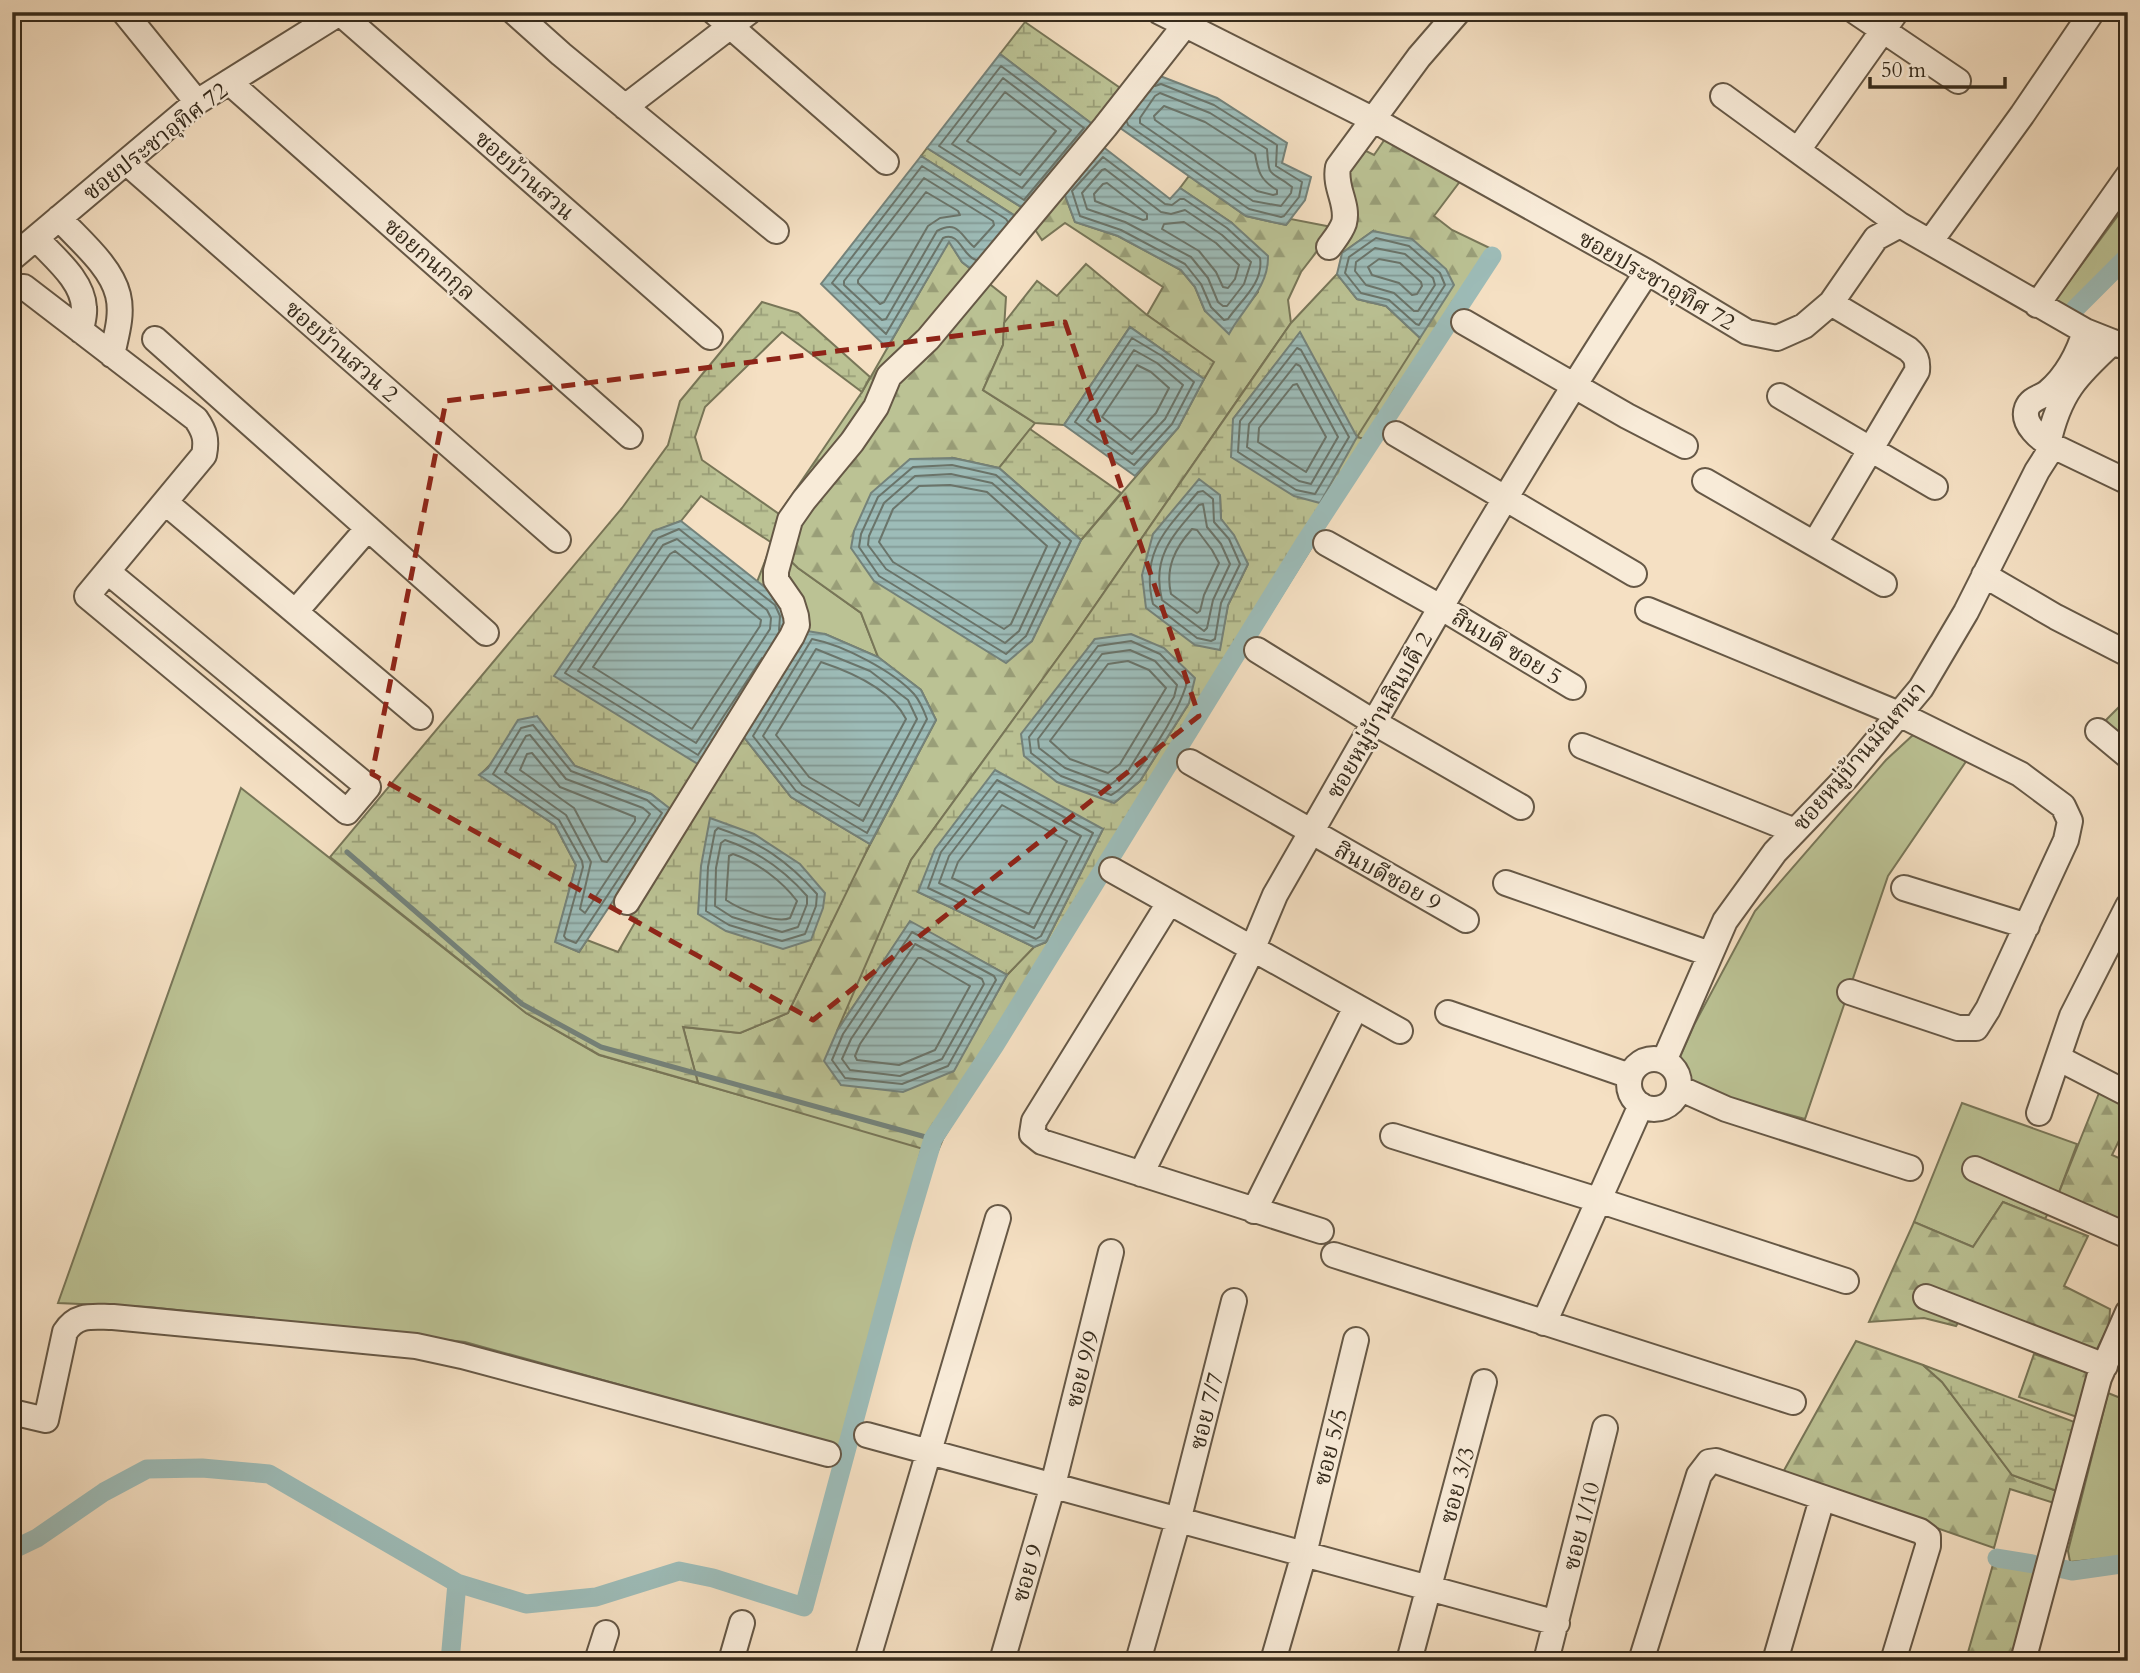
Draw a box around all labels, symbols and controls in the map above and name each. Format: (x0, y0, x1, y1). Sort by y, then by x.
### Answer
scale bar (1870, 46, 2005, 90)
text: 50 m (1881, 56, 1926, 85)
street label: ซอยประชาอุทิศ 72 (76, 75, 234, 208)
street label: ซอยบ้านสวน (468, 123, 581, 227)
street label: ซอยกนกกุล (377, 211, 482, 308)
street label: ซอยประชาอุทิศ 72 (1573, 223, 1741, 338)
street label: ซอยบ้านสวน 2 (278, 293, 405, 409)
street label: สินบดี ซอย 5 (1446, 602, 1568, 693)
street label: ซอยหมู่บ้านสินบดี 2 (1319, 626, 1440, 804)
street label: ซอยหมู่บ้านมัณฑนา (1786, 675, 1933, 838)
street label: สินบดีซอย 9 (1329, 834, 1447, 918)
street label: ซอย 9/9 (1058, 1327, 1107, 1411)
street label: ซอย 7/7 (1182, 1369, 1231, 1453)
street label: ซอย 5/5 (1306, 1405, 1355, 1489)
street label: ซอย 3/3 (1432, 1443, 1483, 1527)
street label: ซอย 1/10 (1556, 1479, 1607, 1574)
street label: ซอย 9 (1004, 1540, 1051, 1606)

